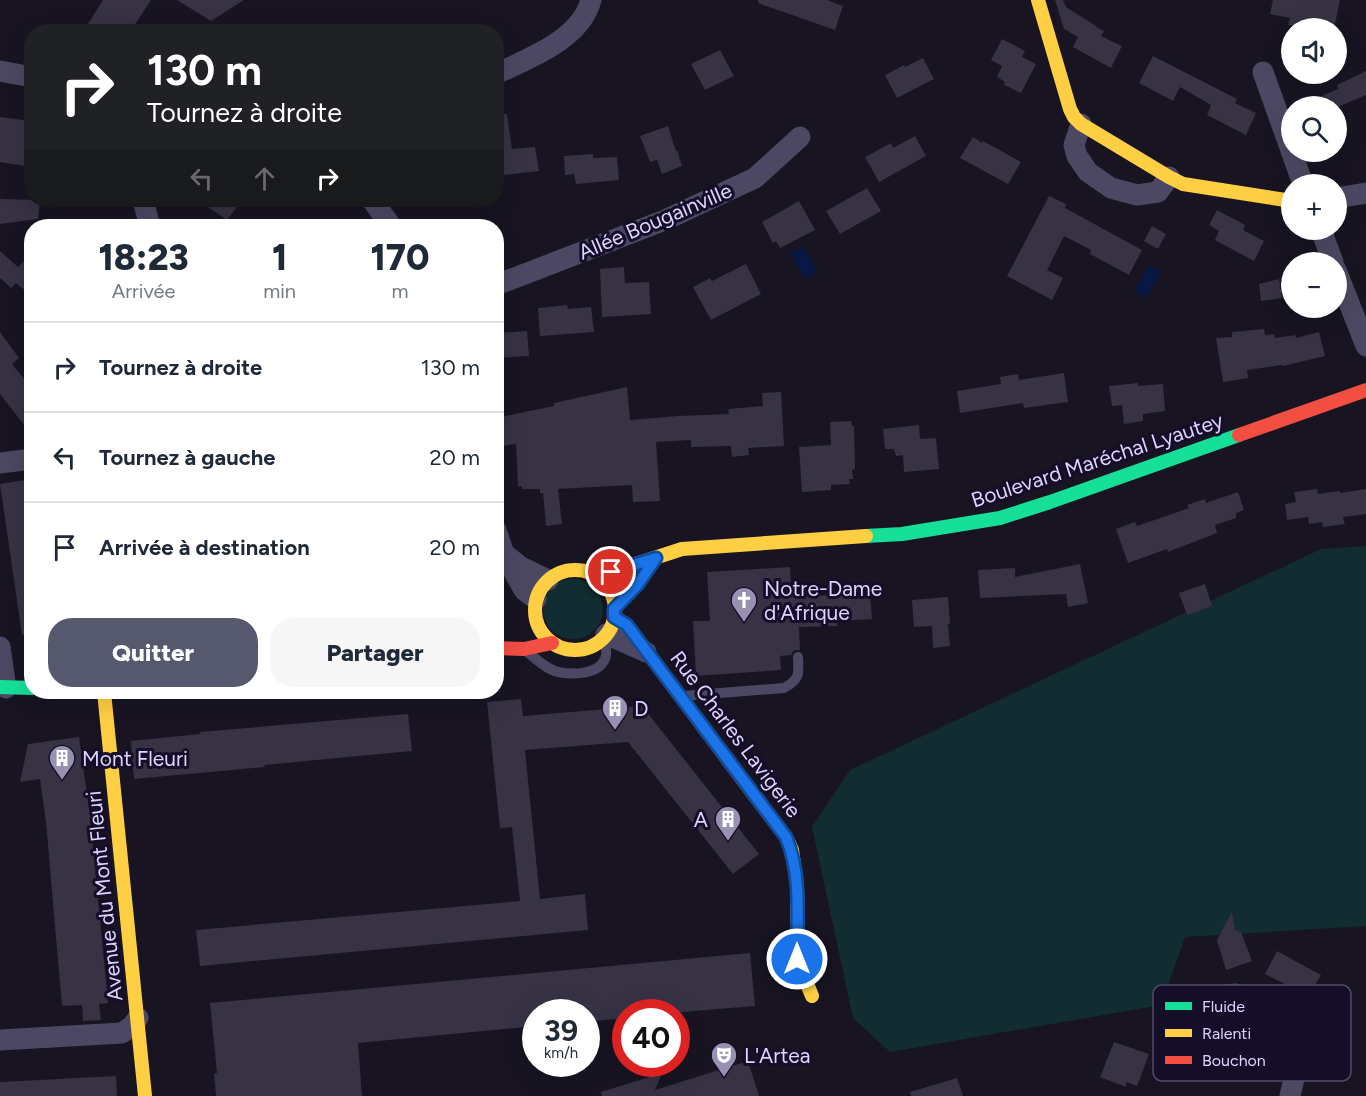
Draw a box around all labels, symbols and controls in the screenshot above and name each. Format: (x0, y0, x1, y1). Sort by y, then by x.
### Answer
map controls (1281, 18, 1347, 318)
button: sound (1281, 18, 1347, 84)
text: 130 m (147, 45, 262, 96)
icon: right (48, 48, 126, 126)
text: Tournez à droite (147, 96, 342, 129)
button: search (1281, 96, 1347, 162)
icon: left (185, 162, 218, 195)
icon: ahead (248, 162, 281, 195)
icon: right (311, 162, 344, 195)
button: + (1281, 174, 1347, 240)
street label: Allée Bougainville (574, 177, 736, 265)
text: 18:23 (98, 236, 189, 279)
text: 1 (272, 236, 287, 279)
text: 170 (370, 236, 430, 279)
button: − (1281, 252, 1347, 318)
text: Arrivée (112, 279, 175, 303)
text: min (263, 279, 296, 303)
text: m (391, 279, 409, 303)
icon: right (48, 351, 81, 384)
text: Tournez à droite (99, 354, 262, 381)
text: 130 m (421, 354, 480, 381)
street label: Boulevard Maréchal Lyautey (968, 407, 1226, 513)
icon: left (48, 441, 81, 474)
text: Tournez à gauche (99, 444, 275, 471)
text: 20 m (429, 444, 480, 471)
icon: arrive (48, 531, 81, 564)
text: Arrivée à destination (99, 534, 310, 561)
text: 20 m (429, 534, 480, 561)
pin (585, 546, 636, 597)
icon: arrive (594, 555, 627, 588)
place label: Notre-Dame d'Afrique (764, 576, 882, 625)
church icon: Notre-Dame d'Afrique (729, 585, 759, 623)
button: Quitter (48, 618, 258, 687)
button: Partager (270, 618, 480, 687)
street label: Rue Charles Lavigerie (665, 646, 807, 822)
building icon: D (600, 693, 630, 731)
place label: D (634, 696, 648, 721)
building icon: Mont Fleuri (47, 743, 77, 781)
place label: Mont Fleuri (82, 746, 188, 771)
street label: Avenue du Mont Fleuri (81, 790, 127, 1002)
building icon: A (713, 804, 743, 842)
place label: A (694, 807, 708, 832)
position arrow (765, 927, 829, 991)
legend (1153, 985, 1351, 1081)
text: Fluide (1202, 997, 1245, 1016)
speed limit sign: 40 (612, 999, 690, 1077)
text: 39 (544, 1012, 578, 1049)
text: Ralenti (1202, 1024, 1251, 1043)
theatre icon: L'Artea (709, 1040, 739, 1078)
place label: L'Artea (744, 1043, 811, 1068)
text: km/h (544, 1044, 578, 1062)
text: Bouchon (1202, 1051, 1266, 1070)

